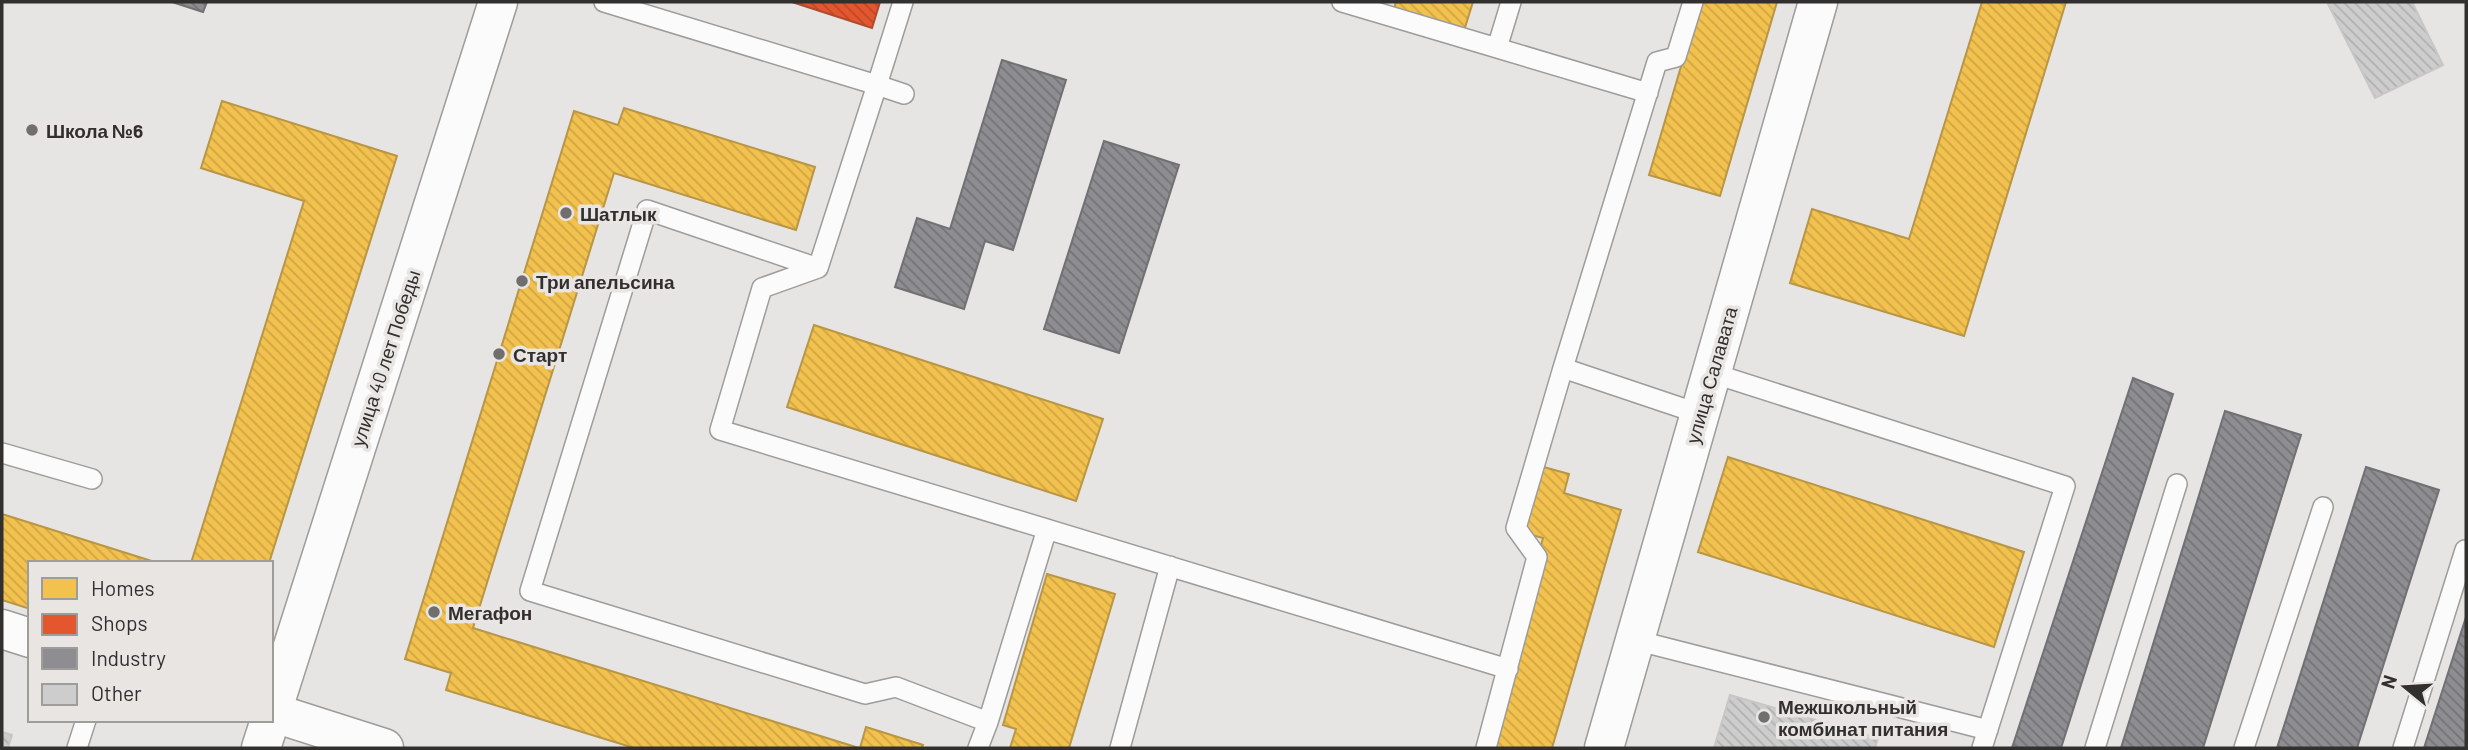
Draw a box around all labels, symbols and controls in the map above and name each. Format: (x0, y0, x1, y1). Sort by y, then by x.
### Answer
place label: Школа №6 (46, 119, 143, 142)
marker: Школа №6 (24, 122, 40, 138)
place label: Шатлык (580, 202, 657, 225)
marker: Шатлык (558, 205, 574, 221)
street label: улица 40 лет Победы (346, 267, 424, 449)
place label: Три апельсина (536, 270, 675, 293)
marker: Три апельсина (514, 273, 530, 289)
street label: улица Салавата (1680, 304, 1742, 446)
place label: Старт (513, 343, 567, 366)
marker: Старт (491, 346, 507, 362)
legend (28, 561, 273, 722)
text: Homes (91, 575, 155, 600)
place label: Мегафон (448, 601, 532, 624)
marker: Мегафон (426, 604, 442, 620)
text: Shops (91, 610, 148, 635)
text: Industry (91, 645, 166, 670)
north arrow (2370, 652, 2440, 722)
text: N (2375, 672, 2401, 691)
text: Other (91, 680, 142, 705)
place label: Межшкольный комбинат питания (1778, 695, 1948, 740)
marker: Межшкольный комбинат питания (1756, 709, 1772, 725)

